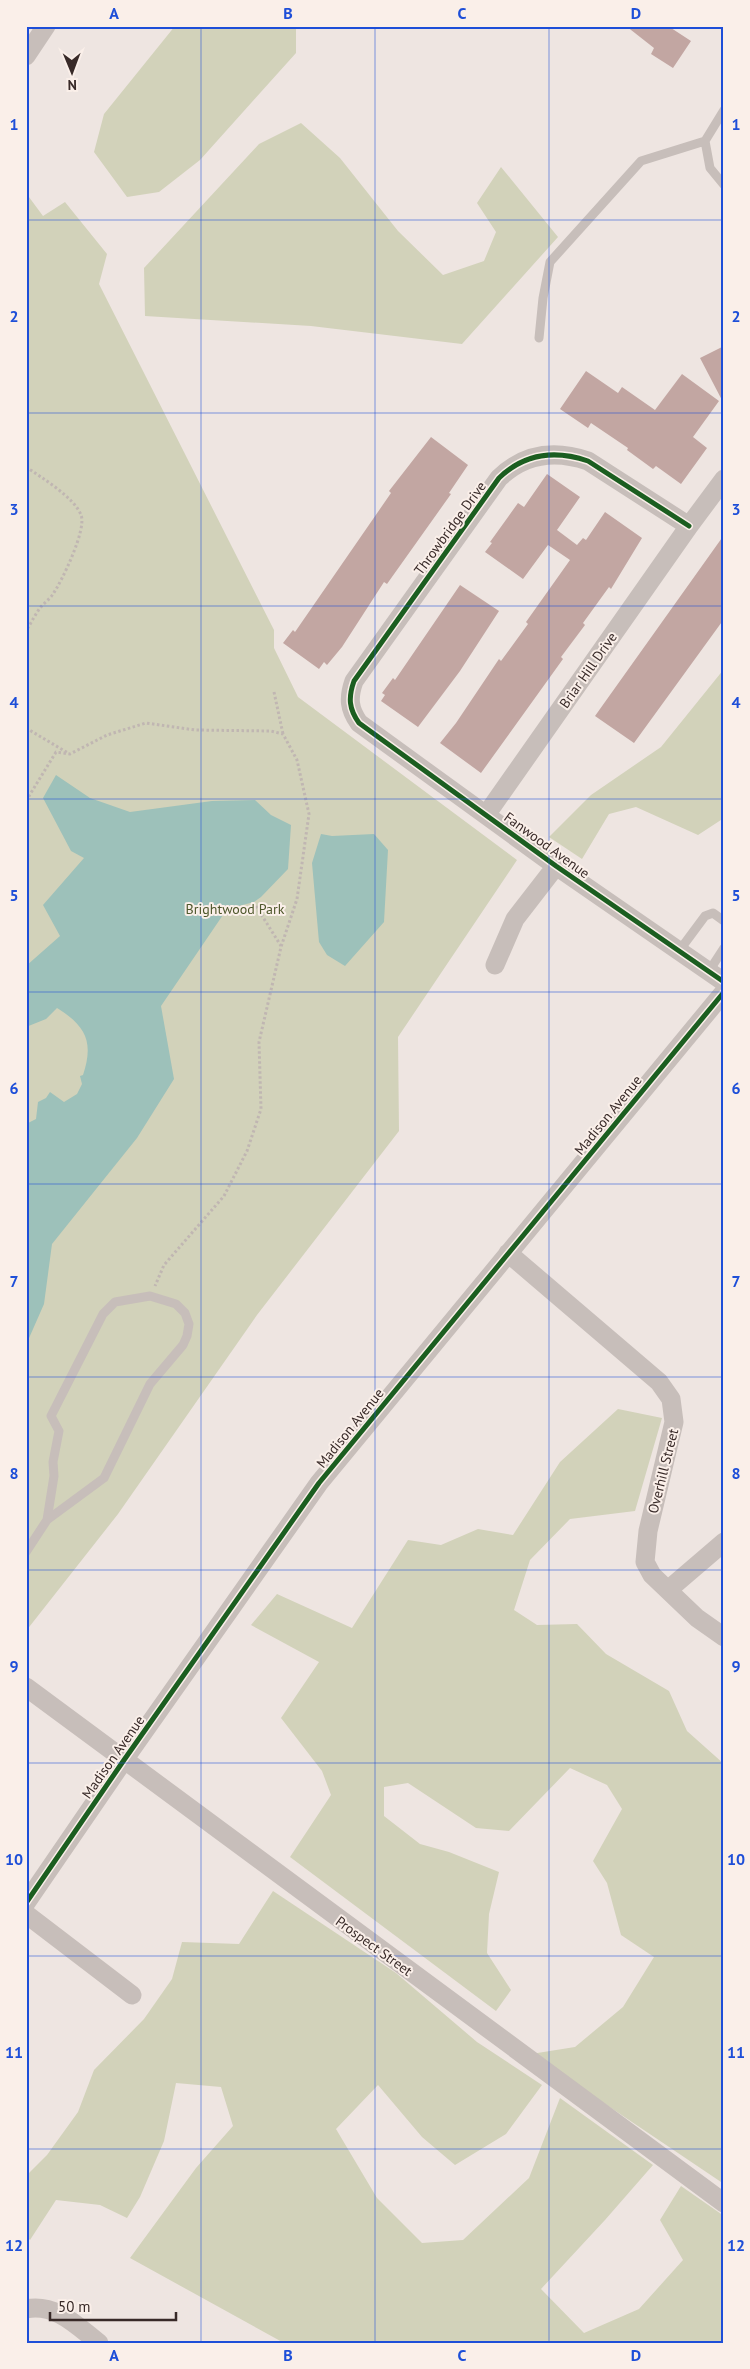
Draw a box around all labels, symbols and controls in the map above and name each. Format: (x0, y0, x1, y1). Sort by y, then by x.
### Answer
text: A (109, 3, 119, 23)
text: B (283, 3, 293, 23)
text: C (458, 3, 467, 23)
text: D (631, 3, 641, 23)
north arrow (48, 48, 98, 98)
text: N (67, 76, 77, 94)
text: 1 (9, 114, 19, 134)
text: 1 (731, 114, 741, 134)
text: 2 (9, 306, 19, 326)
text: 2 (731, 306, 741, 326)
street label: Throwbridge Drive (410, 478, 490, 578)
text: 3 (9, 499, 19, 519)
text: 3 (731, 499, 741, 519)
street label: Briar Hill Drive (555, 629, 621, 711)
text: 4 (9, 692, 19, 712)
text: 4 (731, 692, 741, 712)
street label: Fanwood Avenue (501, 808, 593, 882)
text: 5 (9, 885, 19, 905)
text: 5 (731, 885, 741, 905)
park label: Brightwood Park (186, 900, 285, 918)
street label: Madison Avenue (570, 1071, 646, 1159)
text: 6 (9, 1078, 19, 1098)
text: 6 (731, 1078, 741, 1098)
text: 7 (9, 1271, 19, 1291)
text: 7 (731, 1271, 741, 1291)
street label: Madison Avenue (312, 1384, 388, 1472)
street label: Overhill Street (644, 1426, 682, 1515)
text: 8 (9, 1463, 19, 1483)
text: 8 (731, 1463, 741, 1483)
text: 9 (9, 1656, 19, 1676)
text: 9 (731, 1656, 741, 1676)
street label: Madison Avenue (78, 1712, 148, 1802)
text: 10 (5, 1849, 23, 1869)
text: 10 (727, 1849, 745, 1869)
street label: Prospect Street (332, 1912, 416, 1980)
text: 11 (5, 2042, 23, 2062)
text: 11 (727, 2042, 745, 2062)
text: 12 (5, 2235, 23, 2255)
text: 12 (727, 2235, 745, 2255)
scale bar (50, 2289, 176, 2321)
text: 50 m (58, 2297, 91, 2316)
text: A (109, 2345, 119, 2365)
text: B (283, 2345, 293, 2365)
text: C (458, 2345, 467, 2365)
text: D (631, 2345, 641, 2365)

